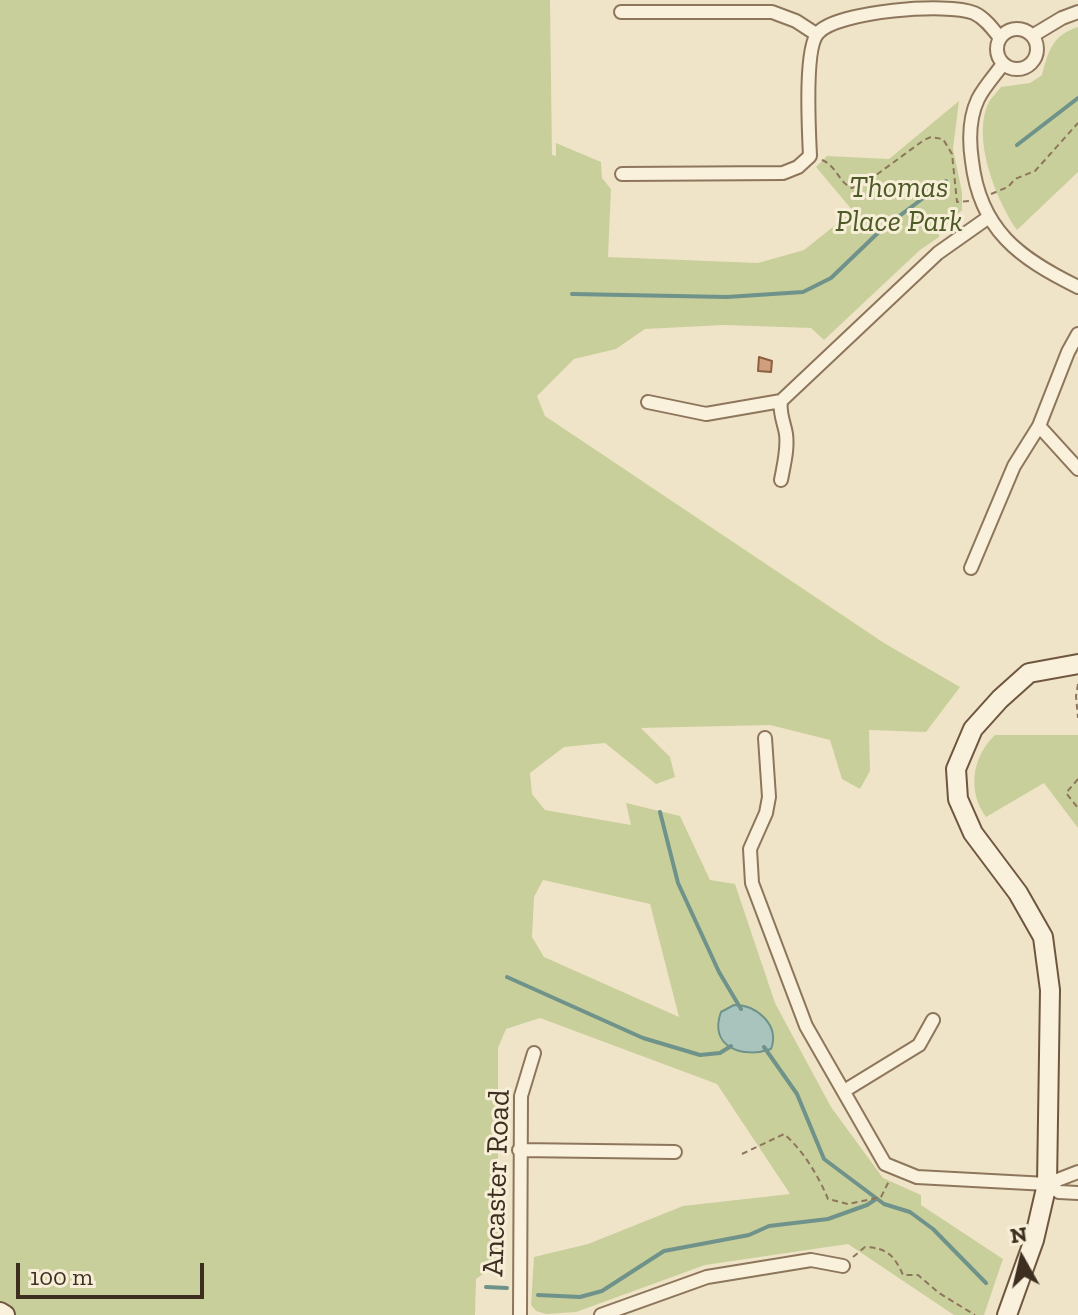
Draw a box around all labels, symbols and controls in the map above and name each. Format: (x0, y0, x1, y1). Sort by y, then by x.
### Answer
park label: Thomas Place Park (835, 170, 963, 240)
street label: Ancaster Road (476, 1089, 518, 1277)
north arrow (982, 1219, 1062, 1299)
text: N (1008, 1220, 1029, 1249)
scale bar (20, 1247, 208, 1297)
text: 100 m (30, 1262, 93, 1291)

